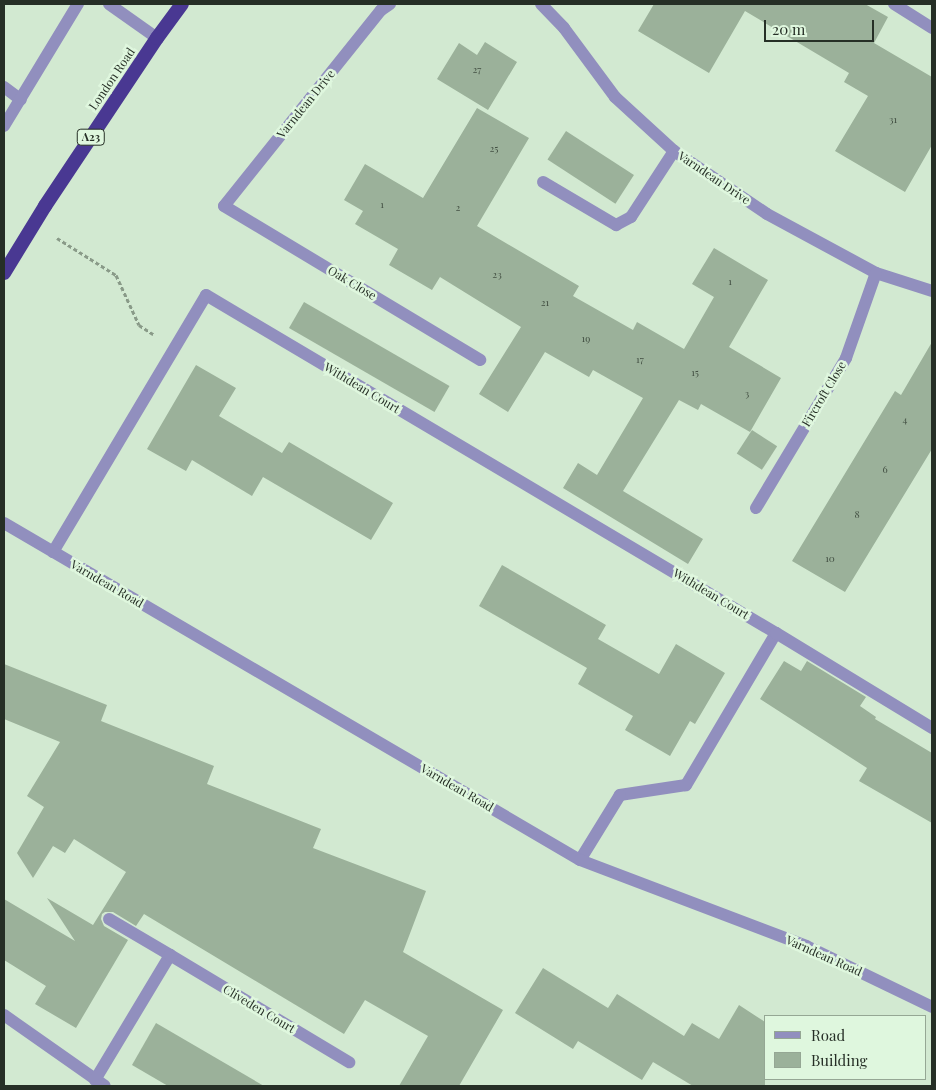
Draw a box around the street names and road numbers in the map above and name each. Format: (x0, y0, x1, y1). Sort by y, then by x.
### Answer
street label: London Road (86, 45, 138, 113)
street label: Varndean Drive (274, 67, 338, 141)
road number: A23 (76, 128, 106, 146)
street label: Varndean Drive (675, 149, 753, 207)
street label: Oak Close (325, 263, 379, 303)
street label: Fircroft Close (799, 359, 849, 429)
street label: Withdean Court (321, 360, 403, 416)
street label: Varndean Road (68, 557, 146, 611)
street label: Withdean Court (670, 566, 752, 622)
street label: Varndean Road (418, 761, 496, 815)
street label: Varndean Road (784, 933, 864, 979)
street label: Cliveden Court (220, 982, 298, 1036)

